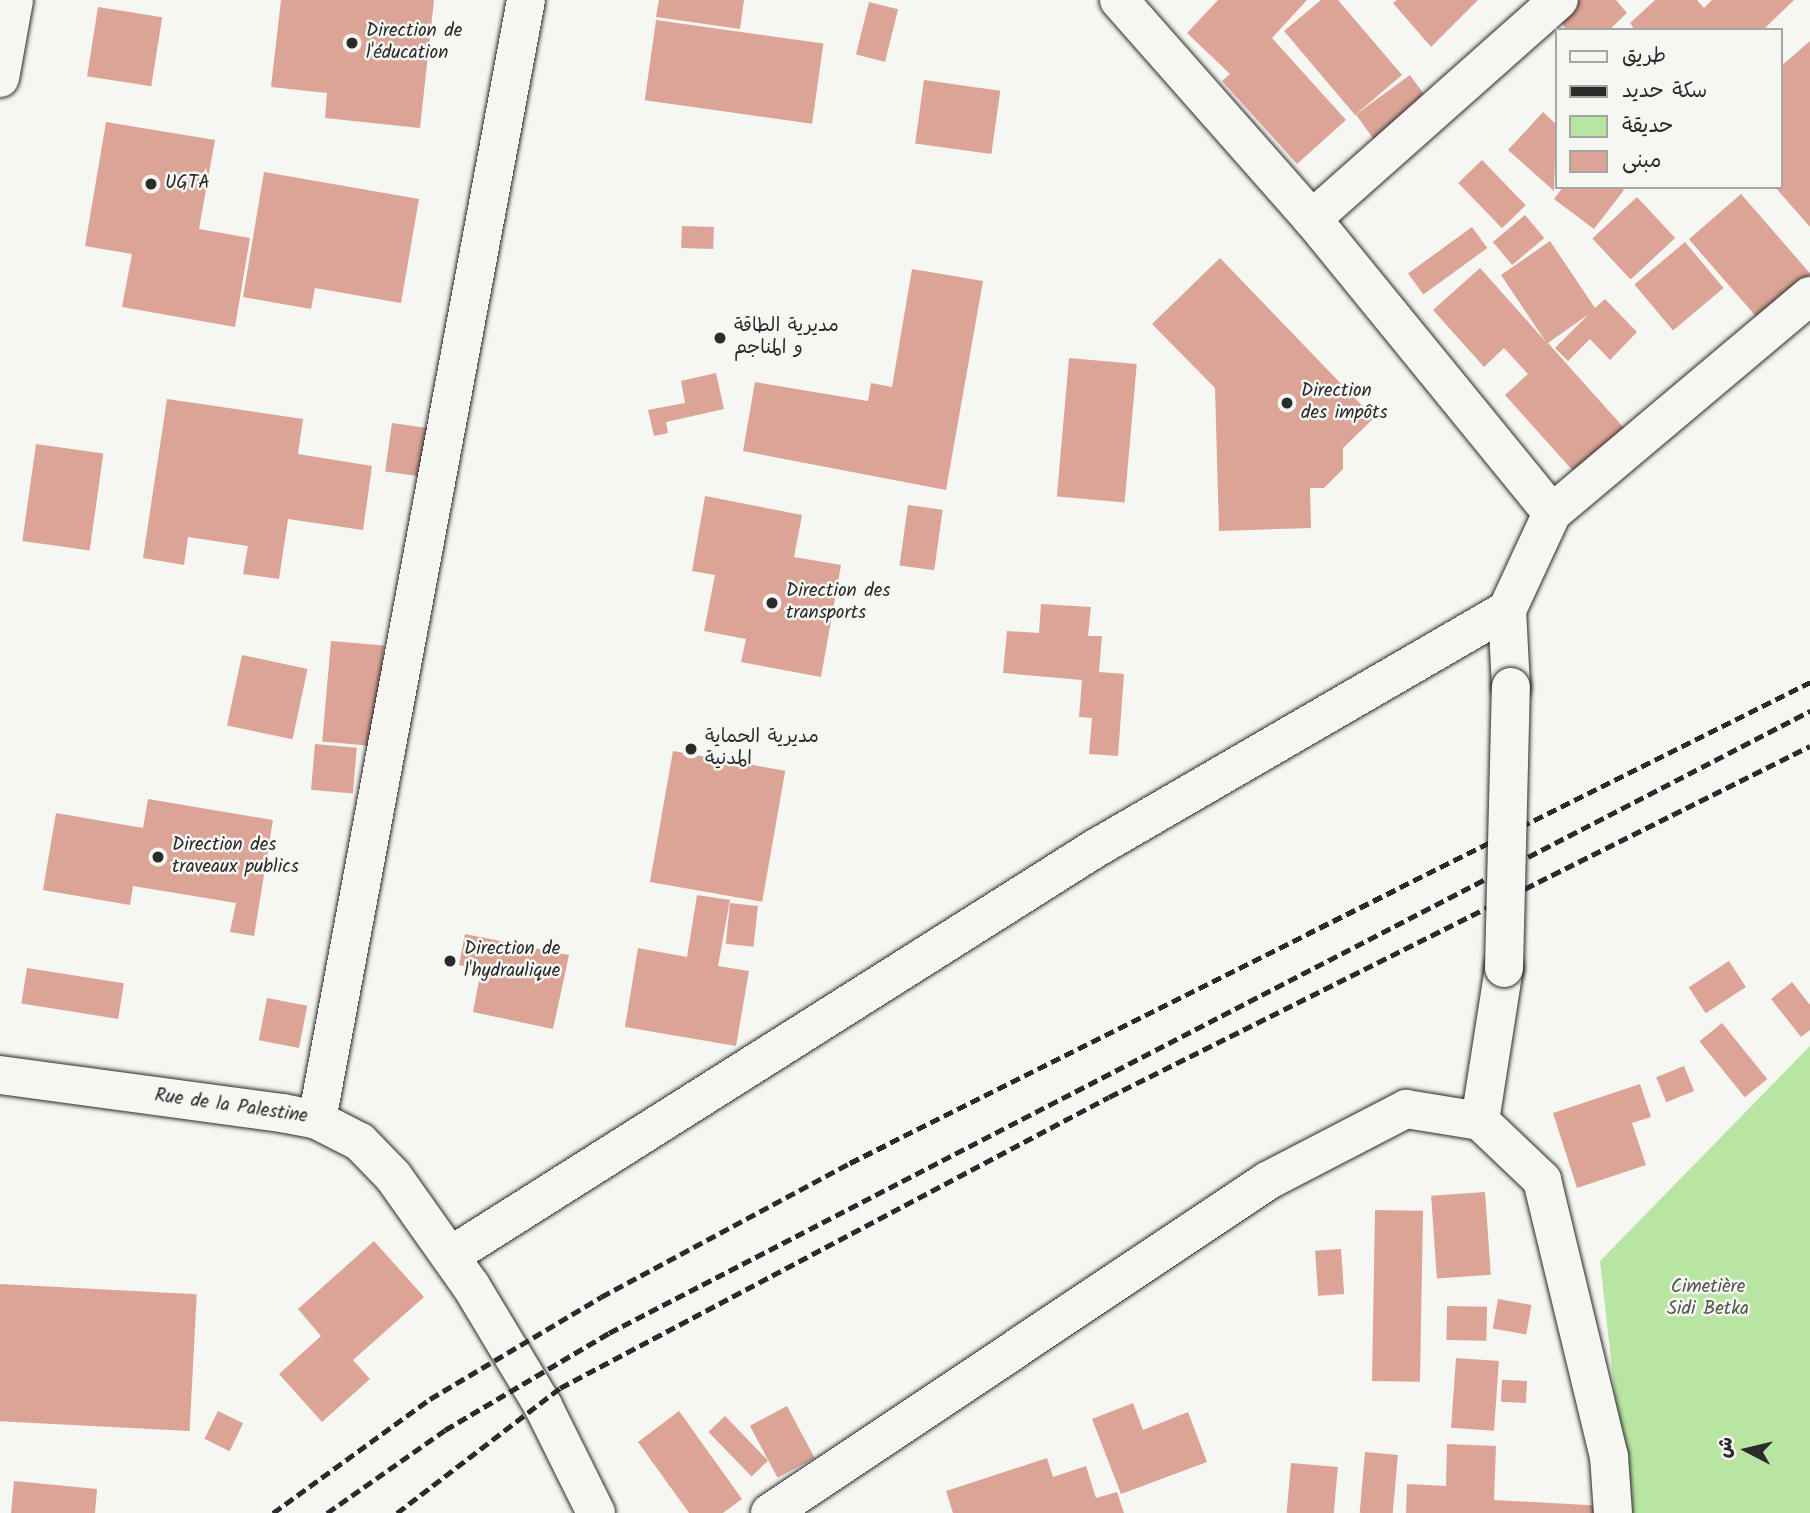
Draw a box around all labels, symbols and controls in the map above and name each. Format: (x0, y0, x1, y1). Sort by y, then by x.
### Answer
place label: Direction de l'éducation (366, 21, 462, 65)
legend (1554, 28, 1782, 189)
marker: Direction de l'éducation (344, 35, 360, 51)
text: طريق (1622, 40, 1666, 73)
text: سكة حديد (1622, 75, 1707, 108)
text: حديقة (1622, 110, 1673, 143)
text: مبنى (1622, 145, 1661, 178)
place label: UGTA (165, 173, 210, 195)
marker: UGTA (143, 176, 159, 192)
place label: مديرية الطاقة و المناجم (734, 316, 839, 360)
marker: مديرية الطاقة و المناجم (712, 330, 728, 346)
place label: Direction des impôts (1301, 381, 1388, 425)
marker: Direction des impôts (1279, 395, 1295, 411)
place label: Direction des transports (786, 581, 890, 625)
marker: Direction des transports (764, 595, 780, 611)
place label: مديرية الحماية المدنية (705, 727, 819, 771)
marker: مديرية الحماية المدنية (683, 741, 699, 757)
place label: Direction des traveaux publics (172, 835, 299, 879)
marker: Direction des traveaux publics (150, 849, 166, 865)
place label: Direction de l'hydraulique (464, 939, 560, 983)
marker: Direction de l'hydraulique (442, 953, 458, 969)
street label: Rue de la Palestine (153, 1085, 309, 1129)
park label: Cimetière Sidi Betka (1667, 1277, 1749, 1321)
north arrow (1712, 1415, 1782, 1485)
text: ش (1710, 1435, 1742, 1460)

